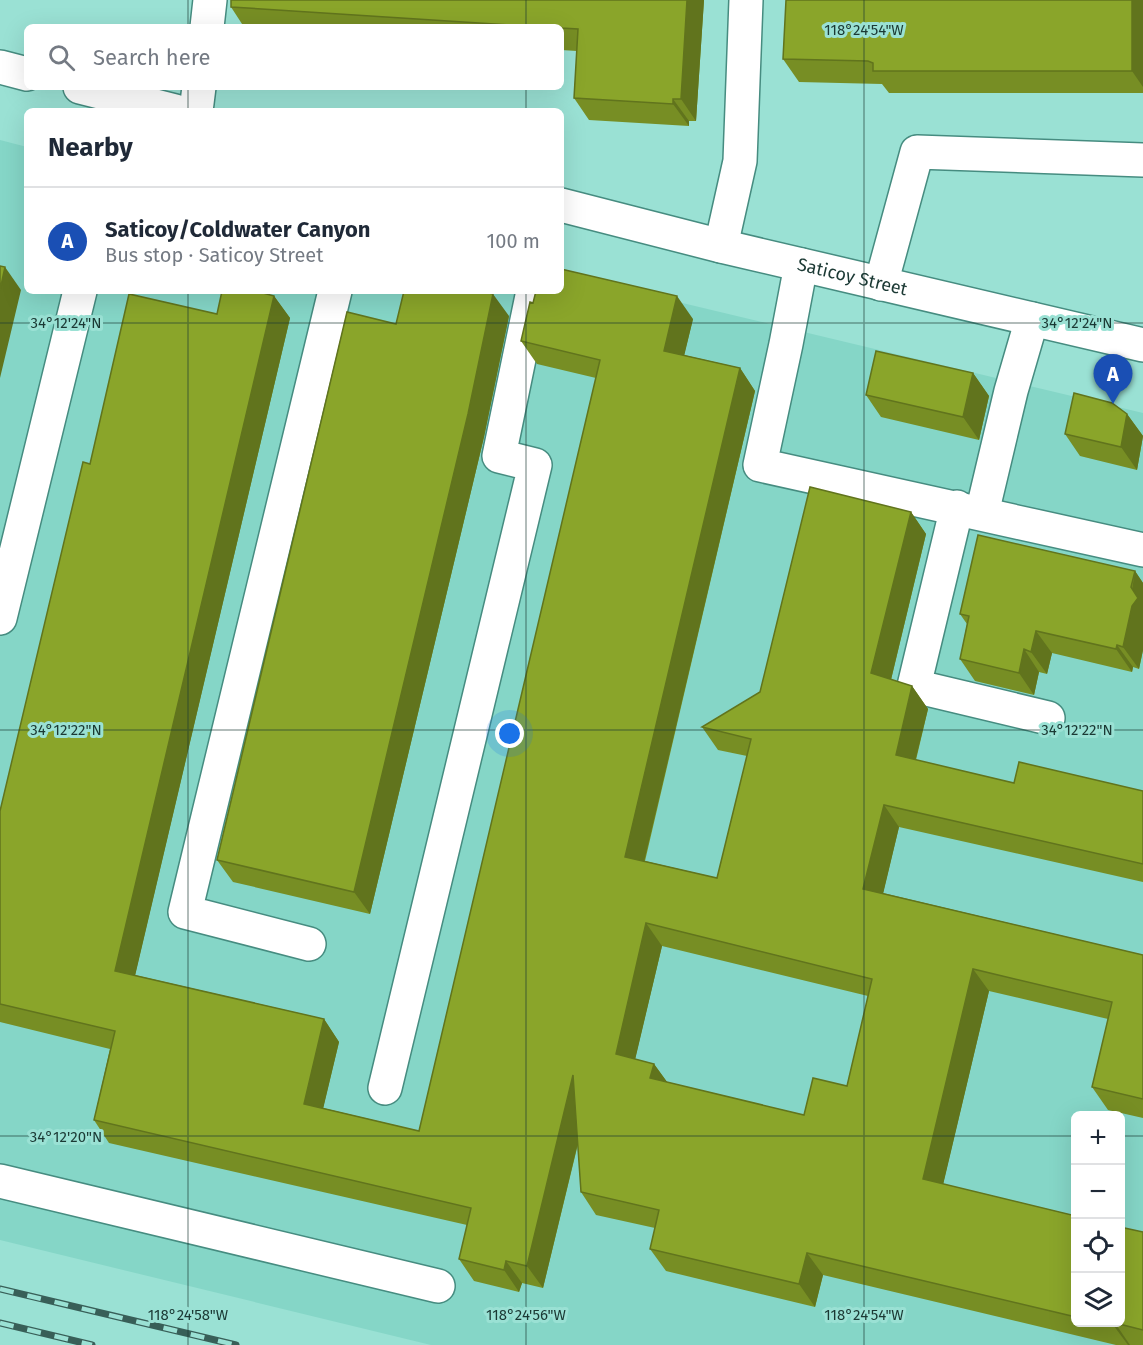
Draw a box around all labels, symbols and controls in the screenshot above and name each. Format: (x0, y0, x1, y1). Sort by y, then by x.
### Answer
text: 118°24'54"W (824, 21, 904, 39)
search box (24, 24, 564, 90)
icon: search (45, 41, 78, 74)
text: Search here (93, 44, 211, 71)
text: Nearby (48, 132, 133, 163)
text: Saticoy/Coldwater Canyon (105, 216, 371, 243)
text: A (62, 229, 73, 253)
text: 100 m (487, 229, 540, 253)
text: Bus stop · Saticoy Street (105, 243, 323, 267)
street label: Saticoy Street (795, 253, 910, 300)
text: 34°12'24"N (31, 314, 101, 332)
text: 34°12'24"N (1042, 314, 1112, 332)
pin: A (1094, 354, 1132, 404)
your location (495, 719, 524, 748)
text: 34°12'22"N (30, 721, 102, 739)
text: 34°12'22"N (1041, 721, 1113, 739)
map controls (1071, 1111, 1125, 1327)
button: + (1071, 1111, 1125, 1165)
text: 34°12'20"N (30, 1128, 102, 1146)
button: − (1071, 1165, 1125, 1219)
button: locate (1071, 1219, 1125, 1273)
button: layers (1071, 1273, 1125, 1327)
text: 118°24'58"W (148, 1306, 229, 1324)
text: 118°24'56"W (486, 1306, 567, 1324)
text: 118°24'54"W (824, 1306, 904, 1324)

